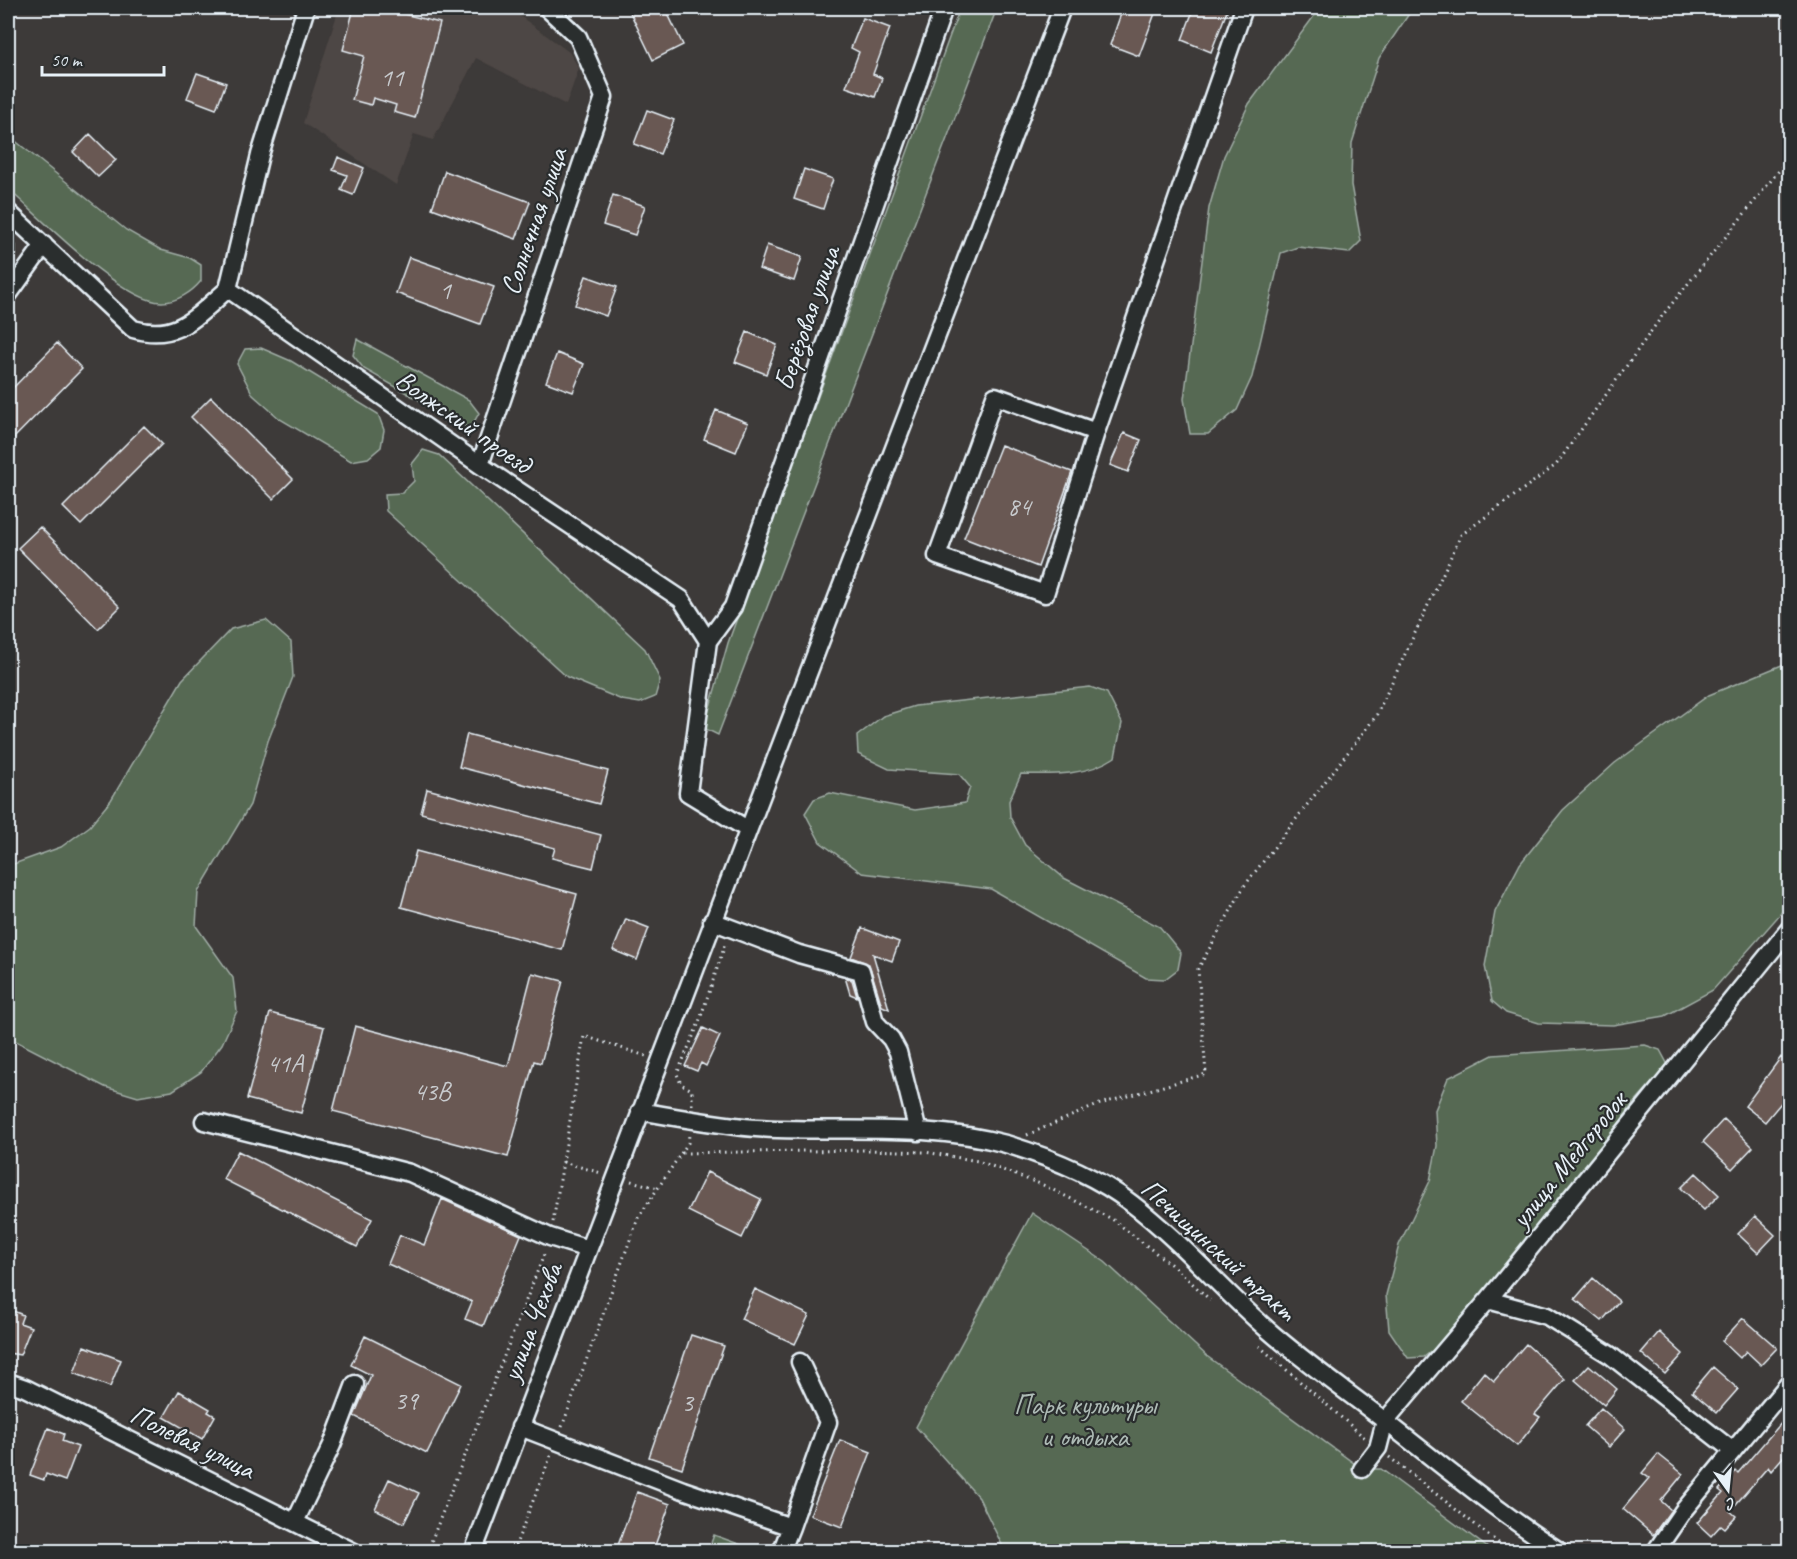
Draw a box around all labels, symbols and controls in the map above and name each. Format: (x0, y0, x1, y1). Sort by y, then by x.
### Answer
scale bar (42, 39, 164, 77)
text: 50 m (51, 49, 84, 71)
house number: 11 (380, 61, 405, 94)
street label: Солнечная улица (492, 142, 575, 299)
street label: Берёзовая улица (765, 239, 849, 395)
house number: 1 (439, 274, 452, 307)
street label: Волжский проезд (389, 362, 541, 483)
house number: 84 (1007, 490, 1033, 523)
house number: 41А (267, 1047, 305, 1080)
house number: 43В (414, 1075, 452, 1108)
street label: улица Медгородок (1501, 1082, 1636, 1236)
street label: Печищинский тракт (1134, 1171, 1305, 1329)
street label: улица Чехова (492, 1256, 571, 1388)
house number: 39 (394, 1384, 420, 1417)
house number: 3 (681, 1386, 695, 1419)
park label: Парк культуры и отдыха (1014, 1387, 1159, 1454)
street label: Полевая улица (125, 1396, 262, 1487)
north arrow (1698, 1460, 1758, 1520)
text: С (1723, 1493, 1738, 1515)

